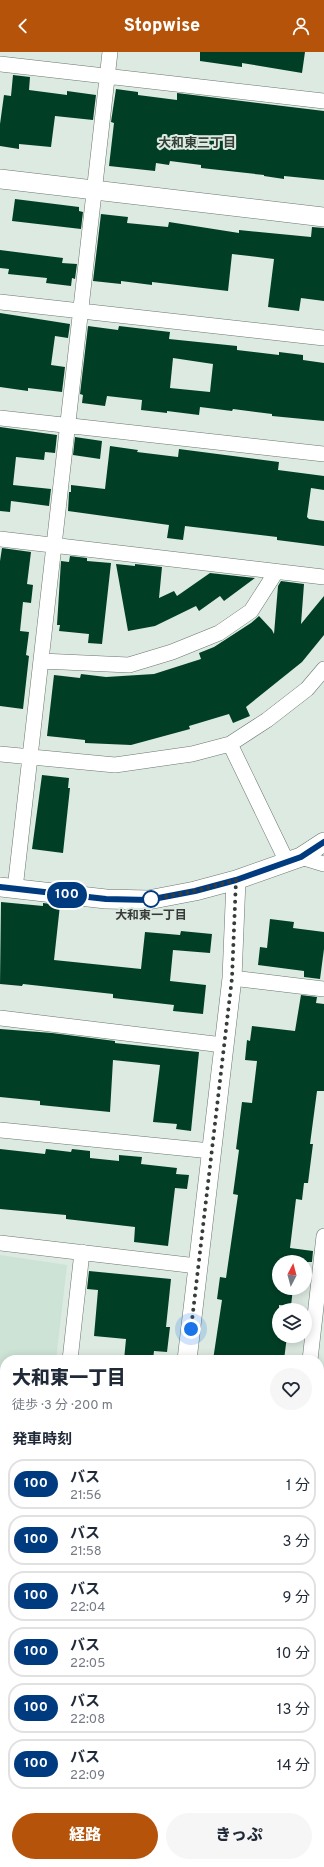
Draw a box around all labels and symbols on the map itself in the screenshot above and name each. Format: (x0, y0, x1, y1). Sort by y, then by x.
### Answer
district label: 大和東三丁目 (158, 135, 236, 152)
line badge: 100 (44, 882, 90, 908)
marker: 大和東一丁目 (142, 890, 160, 908)
place label: 大和東一丁目 (115, 908, 187, 924)
north arrow (272, 1255, 312, 1295)
your location (181, 1319, 201, 1339)

